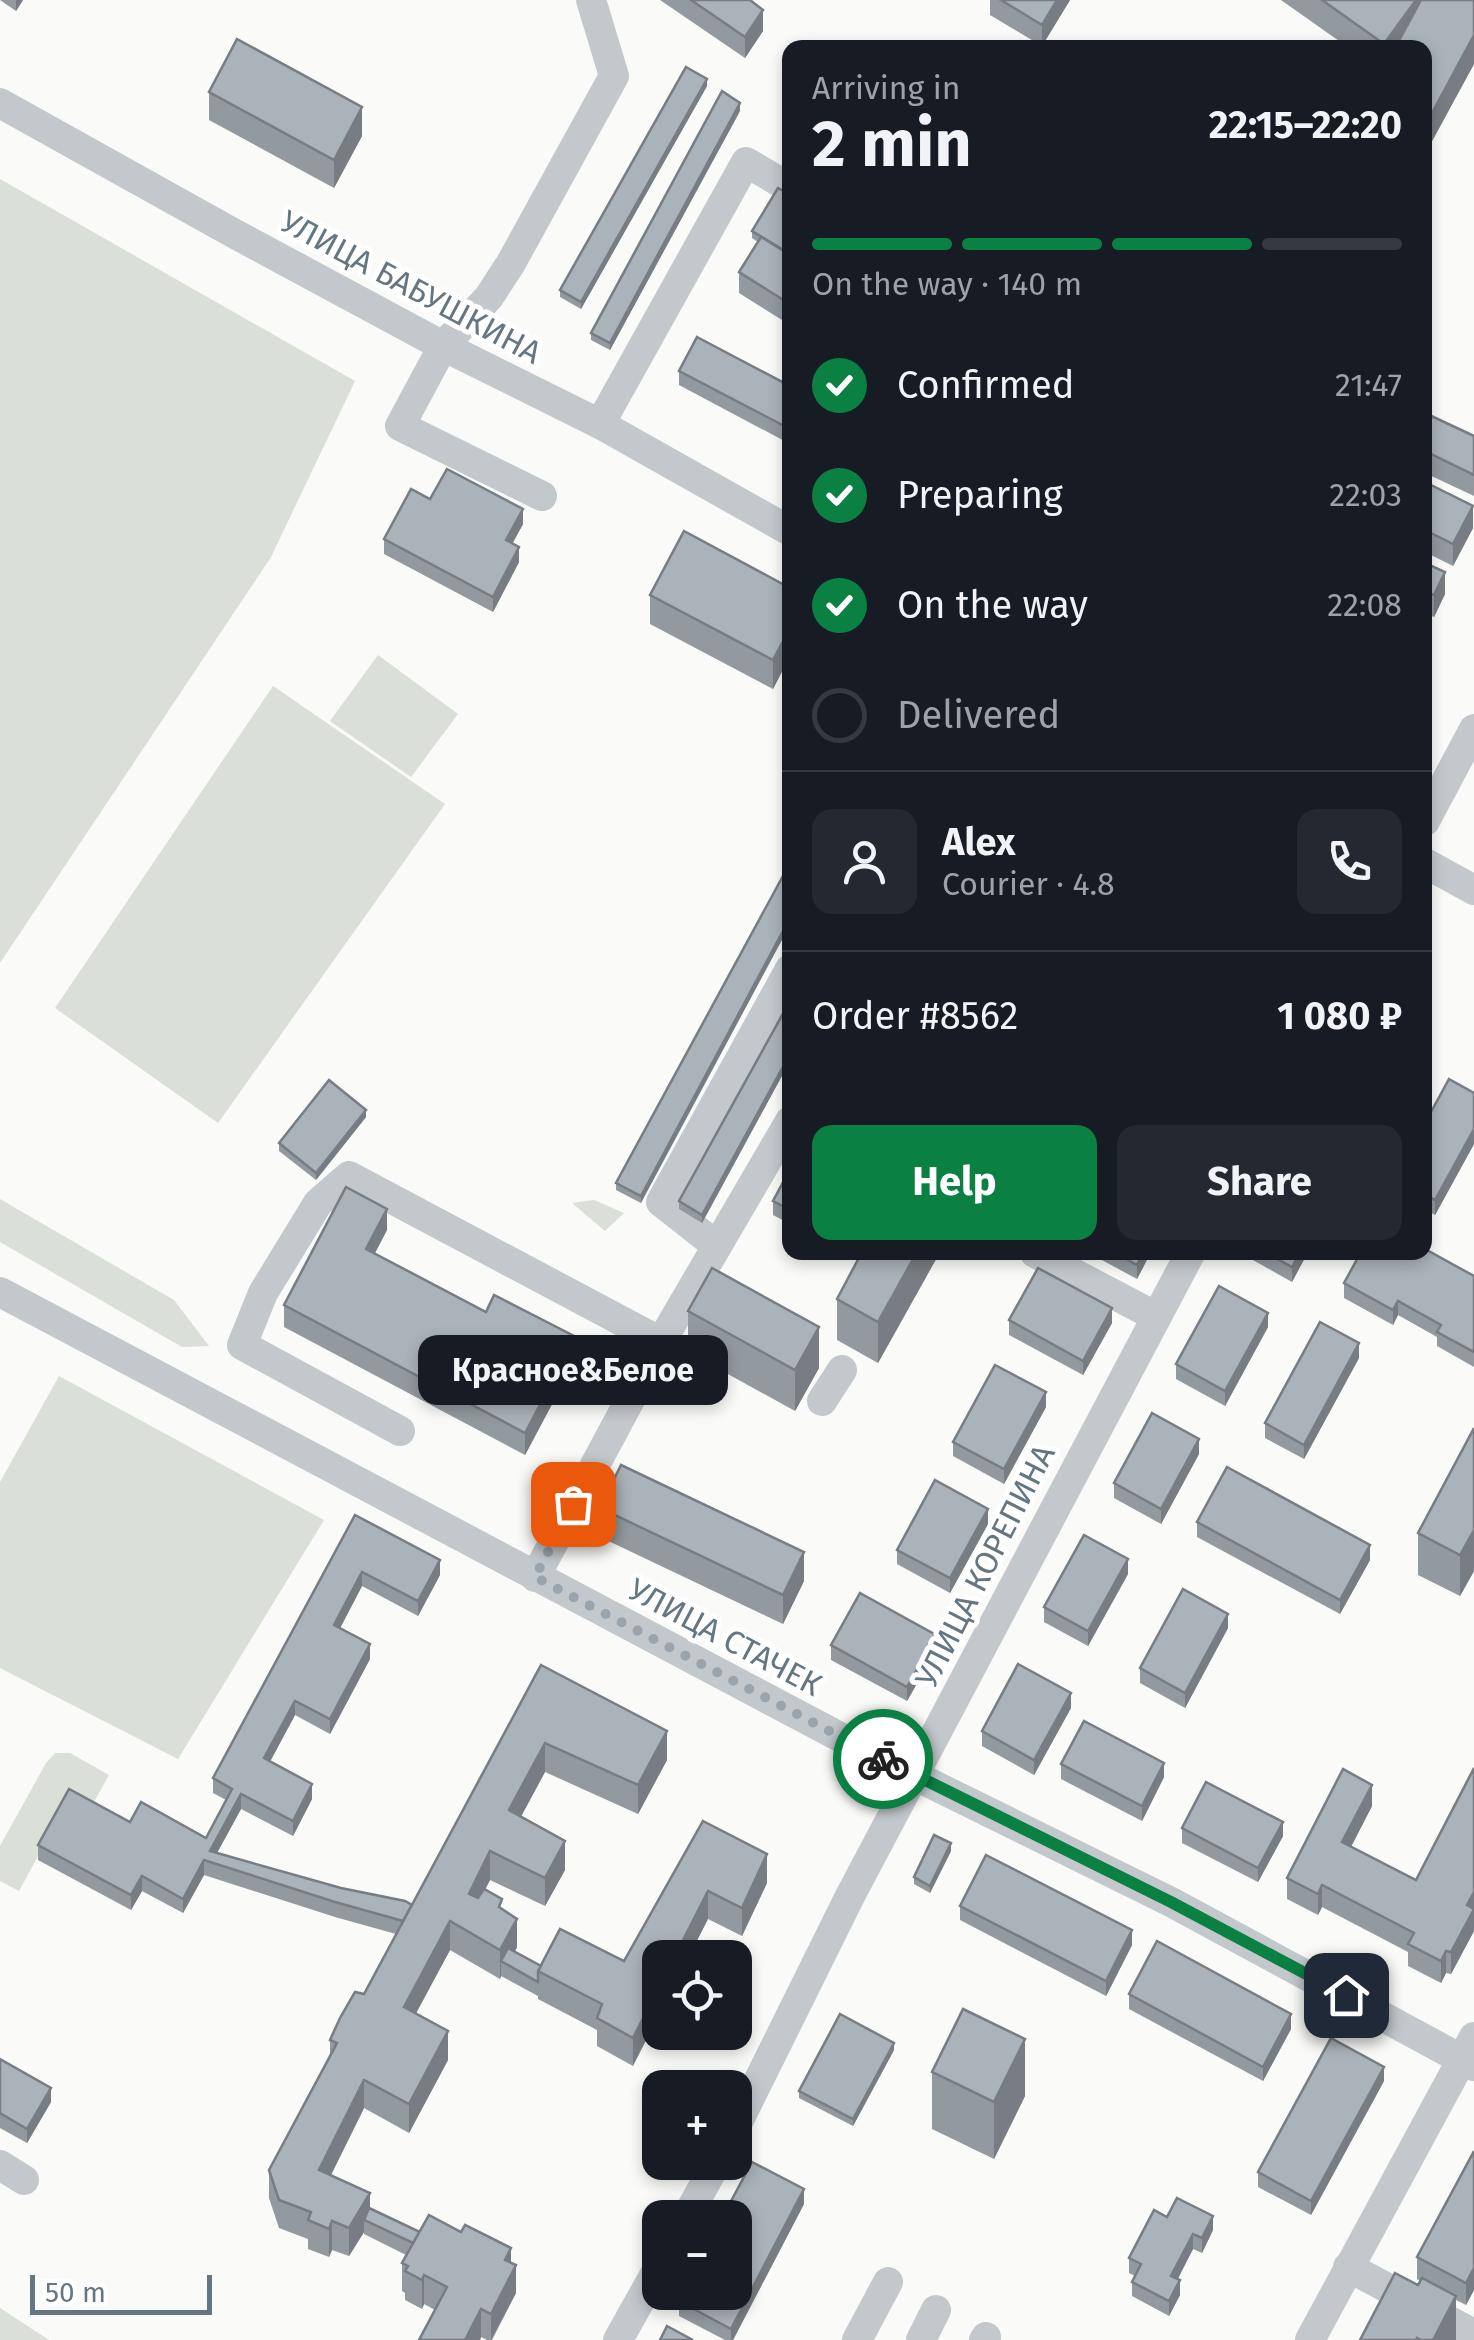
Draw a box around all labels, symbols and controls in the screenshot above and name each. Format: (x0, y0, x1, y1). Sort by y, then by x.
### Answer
text: Arriving in (812, 69, 960, 107)
text: 22:15–22:20 (1209, 102, 1402, 148)
text: 2 min (812, 105, 972, 183)
street label: УЛИЦА БАБУШКИНА (274, 202, 548, 372)
text: On the way · 140 m (812, 265, 1082, 303)
icon: check (812, 358, 867, 413)
text: Confirmed (897, 362, 1075, 408)
text: 21:47 (1335, 366, 1402, 404)
icon: check (812, 468, 867, 523)
text: Preparing (897, 472, 1063, 518)
text: 22:03 (1329, 476, 1402, 514)
icon: check (812, 578, 867, 633)
text: On the way (897, 582, 1088, 628)
text: 22:08 (1327, 586, 1402, 624)
text: Delivered (897, 692, 1060, 738)
button: person (812, 809, 917, 914)
button: phone (1297, 809, 1402, 914)
text: Alex (942, 819, 1015, 865)
text: Courier · 4.8 (942, 865, 1115, 903)
text: Order #8562 (812, 993, 1018, 1039)
text: 1 080 ₽ (1277, 993, 1402, 1039)
button: Help (812, 1125, 1097, 1240)
button: Share (1117, 1125, 1402, 1240)
callout: Красное&Белое (418, 1334, 728, 1404)
text: Красное&Белое (452, 1351, 694, 1389)
street label: УЛИЦА КОРЕПИНА (907, 1438, 1063, 1694)
pin (531, 1462, 616, 1547)
icon: bag (546, 1477, 601, 1532)
street label: УЛИЦА СТАЧЕК (622, 1570, 828, 1704)
courier (833, 1709, 933, 1809)
icon: bike (856, 1732, 911, 1787)
map controls (642, 1940, 752, 2310)
button: locate (642, 1940, 752, 2050)
pin (1304, 1953, 1389, 2038)
icon: home (1319, 1968, 1374, 2023)
button: + (642, 2070, 752, 2180)
button: − (642, 2200, 752, 2310)
scale bar (30, 2270, 212, 2314)
text: 50 m (45, 2276, 106, 2309)

